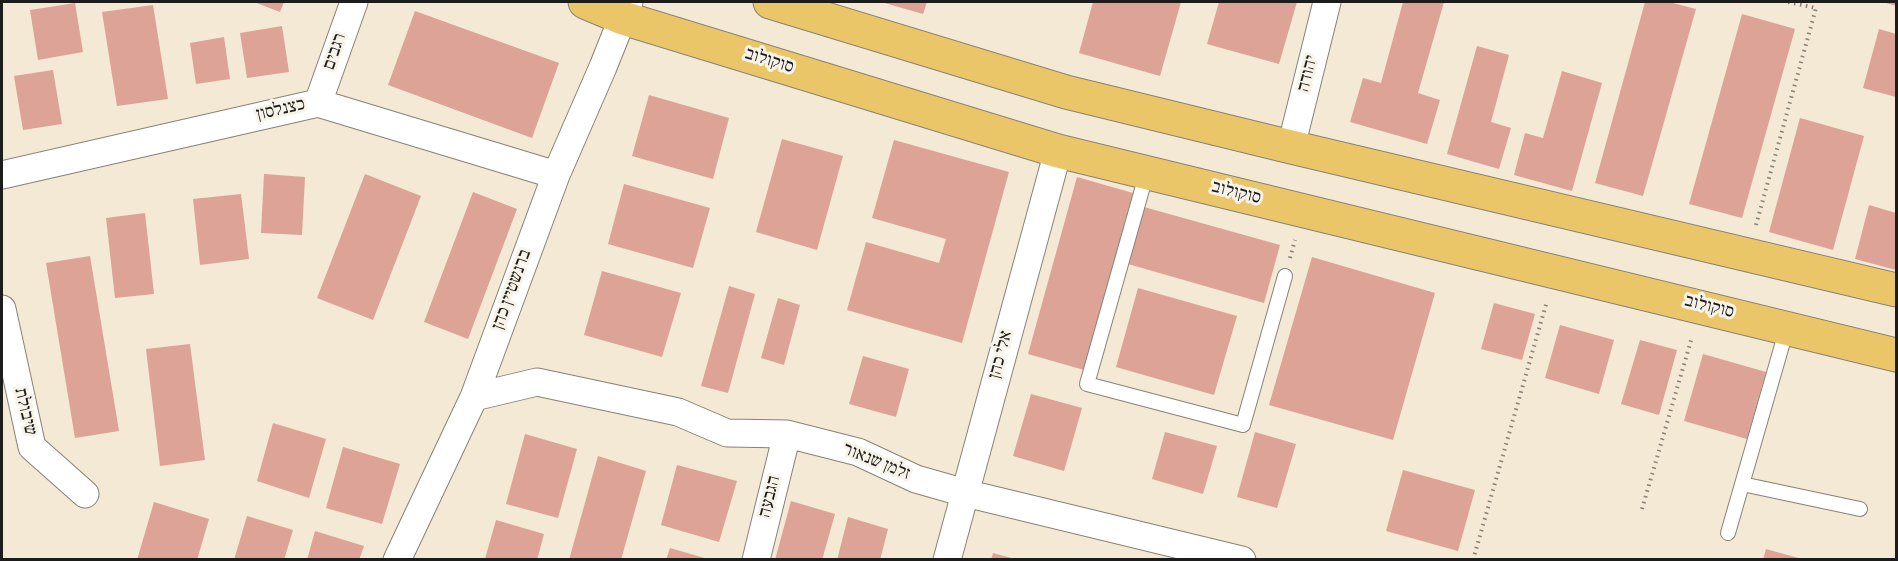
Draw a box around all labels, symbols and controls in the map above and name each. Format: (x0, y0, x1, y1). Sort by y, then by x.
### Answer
street label: רגבים (320, 31, 352, 73)
street label: סוקולוב (742, 44, 796, 80)
street label: יהודה (1294, 53, 1324, 95)
street label: כצנלסון (254, 95, 308, 127)
street label: סוקולוב (1209, 177, 1263, 211)
street label: ברנשטיין כהן (489, 247, 537, 333)
street label: סוקולוב (1682, 291, 1736, 325)
street label: אלי כהן (985, 329, 1019, 381)
street label: שיבולת (8, 386, 40, 438)
street label: זלמן שנאור (839, 440, 913, 486)
street label: הגבעה (755, 474, 787, 520)

